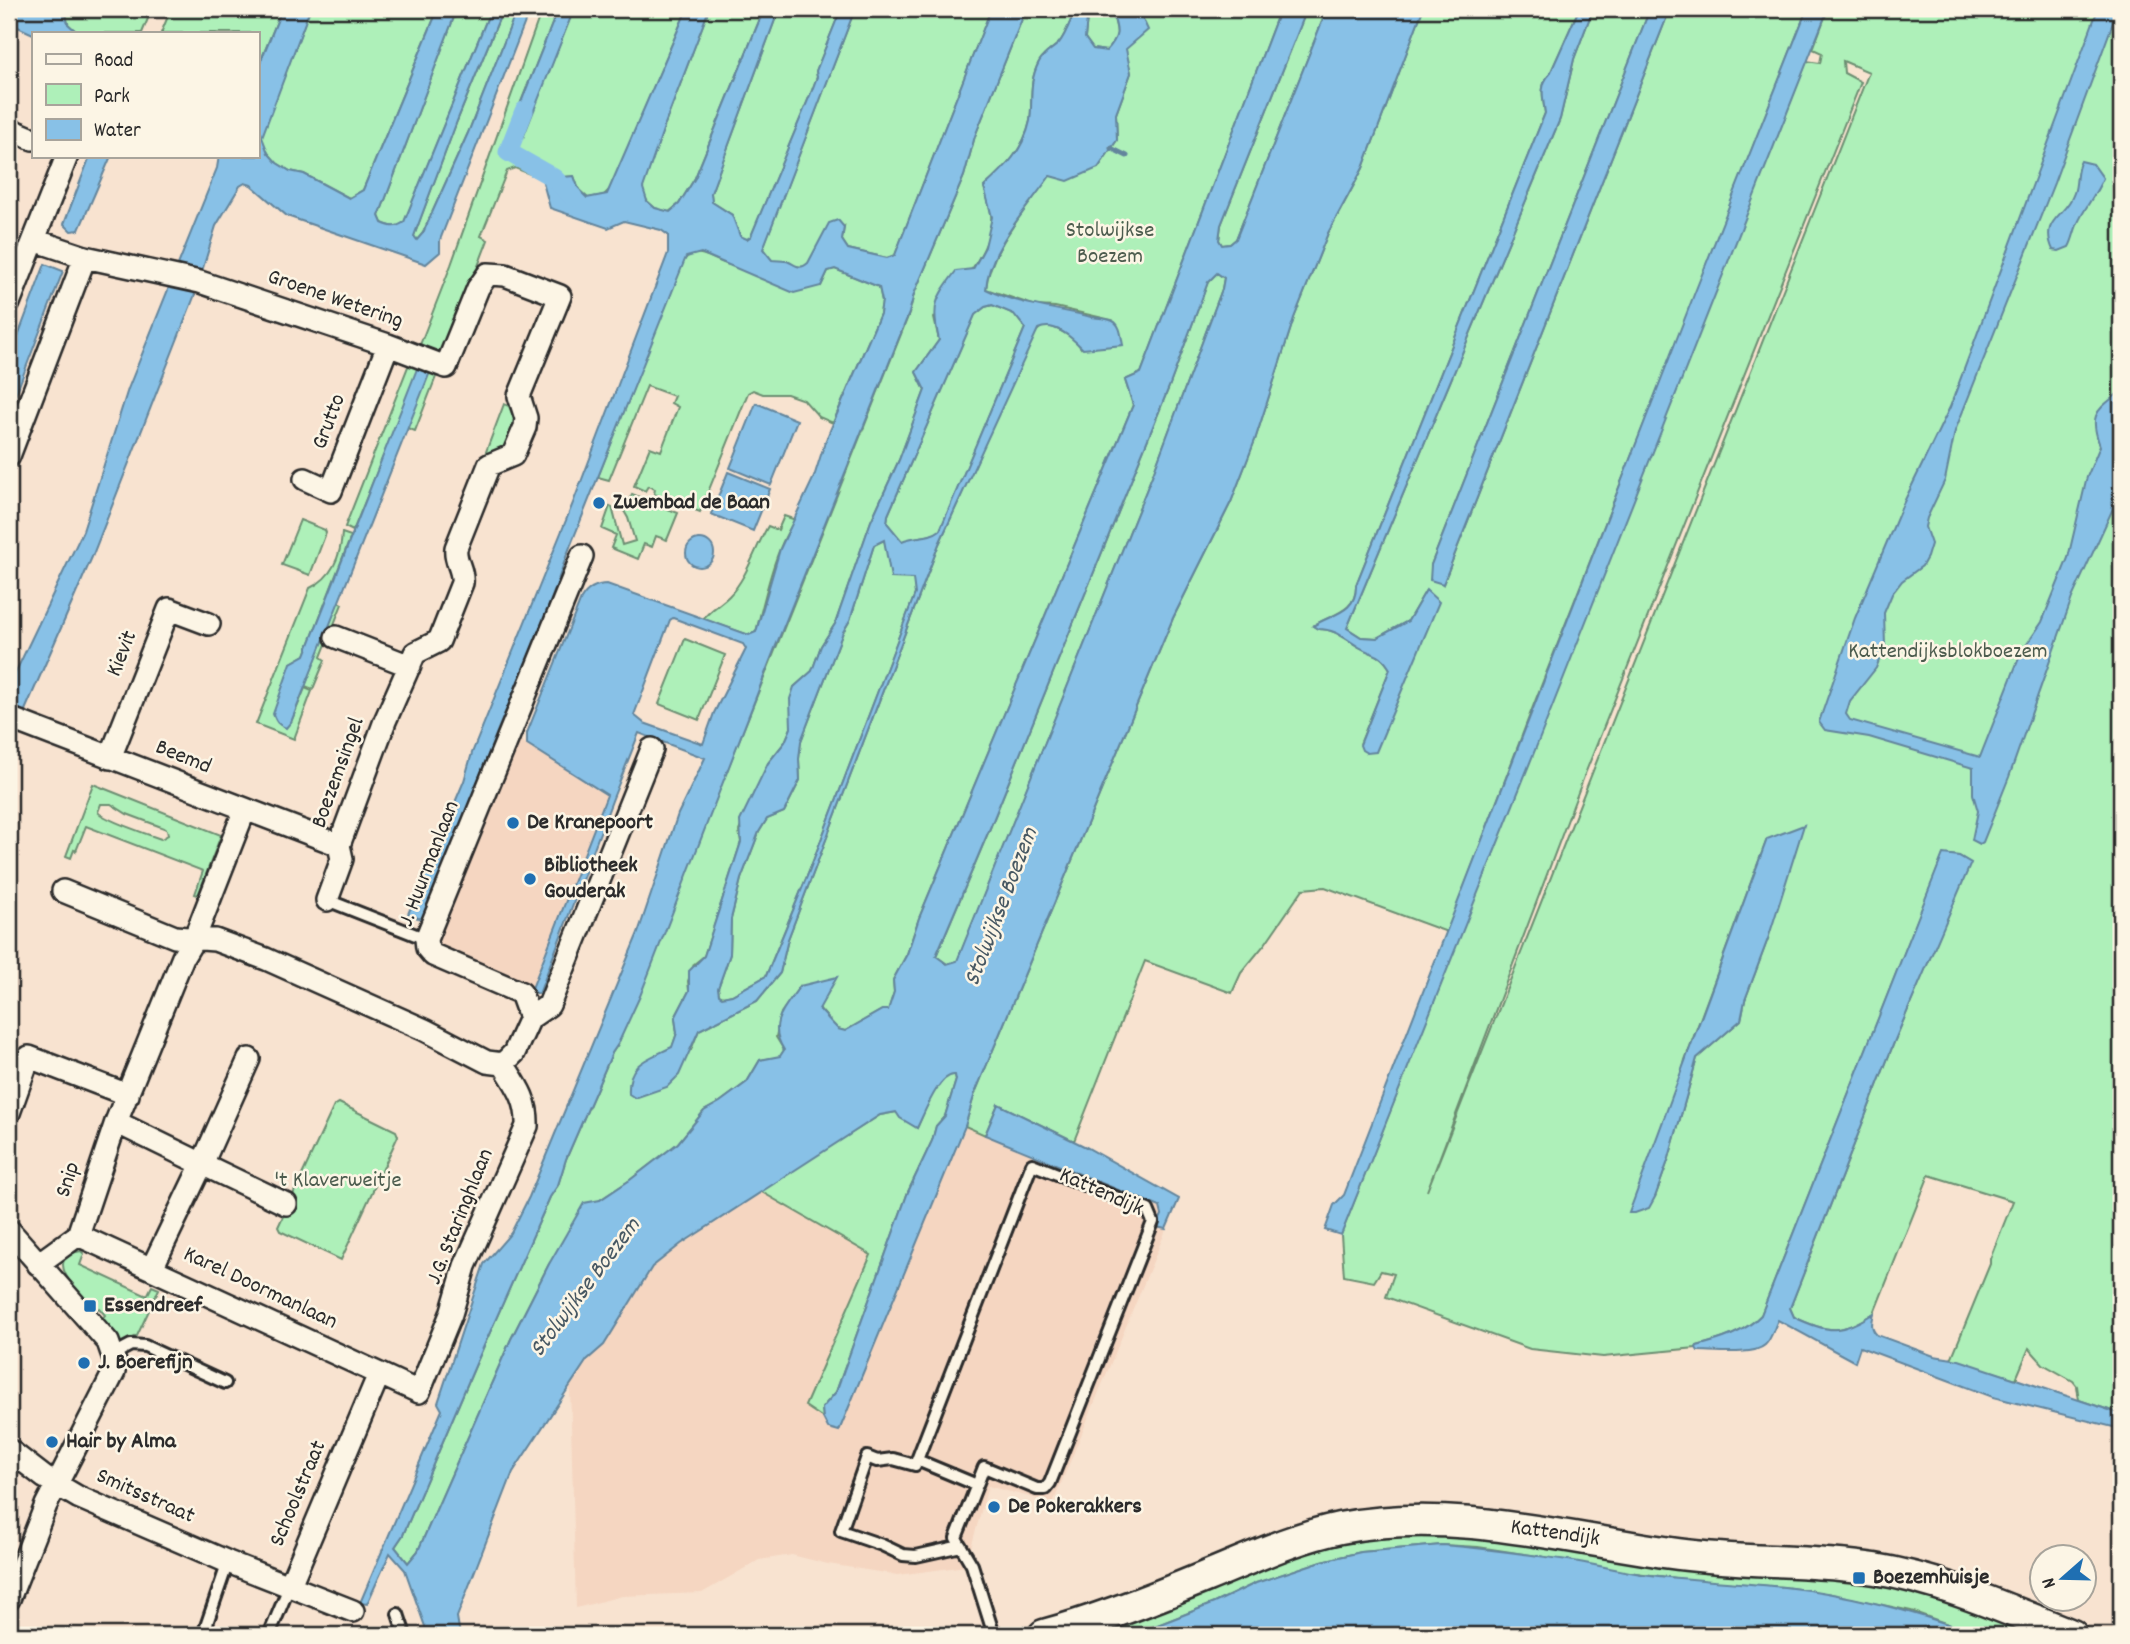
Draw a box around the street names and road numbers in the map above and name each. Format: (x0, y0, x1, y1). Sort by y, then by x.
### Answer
street label: Groene Wetering (263, 261, 407, 339)
street label: Grutto (304, 389, 356, 455)
street label: Kievit (99, 626, 147, 682)
street label: Boezemsingel (304, 712, 375, 833)
street label: Beemd (150, 732, 216, 784)
street label: J. Huurmanlaan (391, 796, 469, 932)
street label: J.G. Staringhlaan (419, 1144, 503, 1290)
street label: Snip (48, 1158, 90, 1202)
street label: Kattendijk (1053, 1160, 1149, 1226)
street label: Karel Doormanlaan (178, 1239, 342, 1339)
street label: Schoolstraat (262, 1436, 336, 1552)
street label: Smitsstraat (90, 1461, 200, 1533)
street label: Kattendijk (1508, 1511, 1602, 1557)

